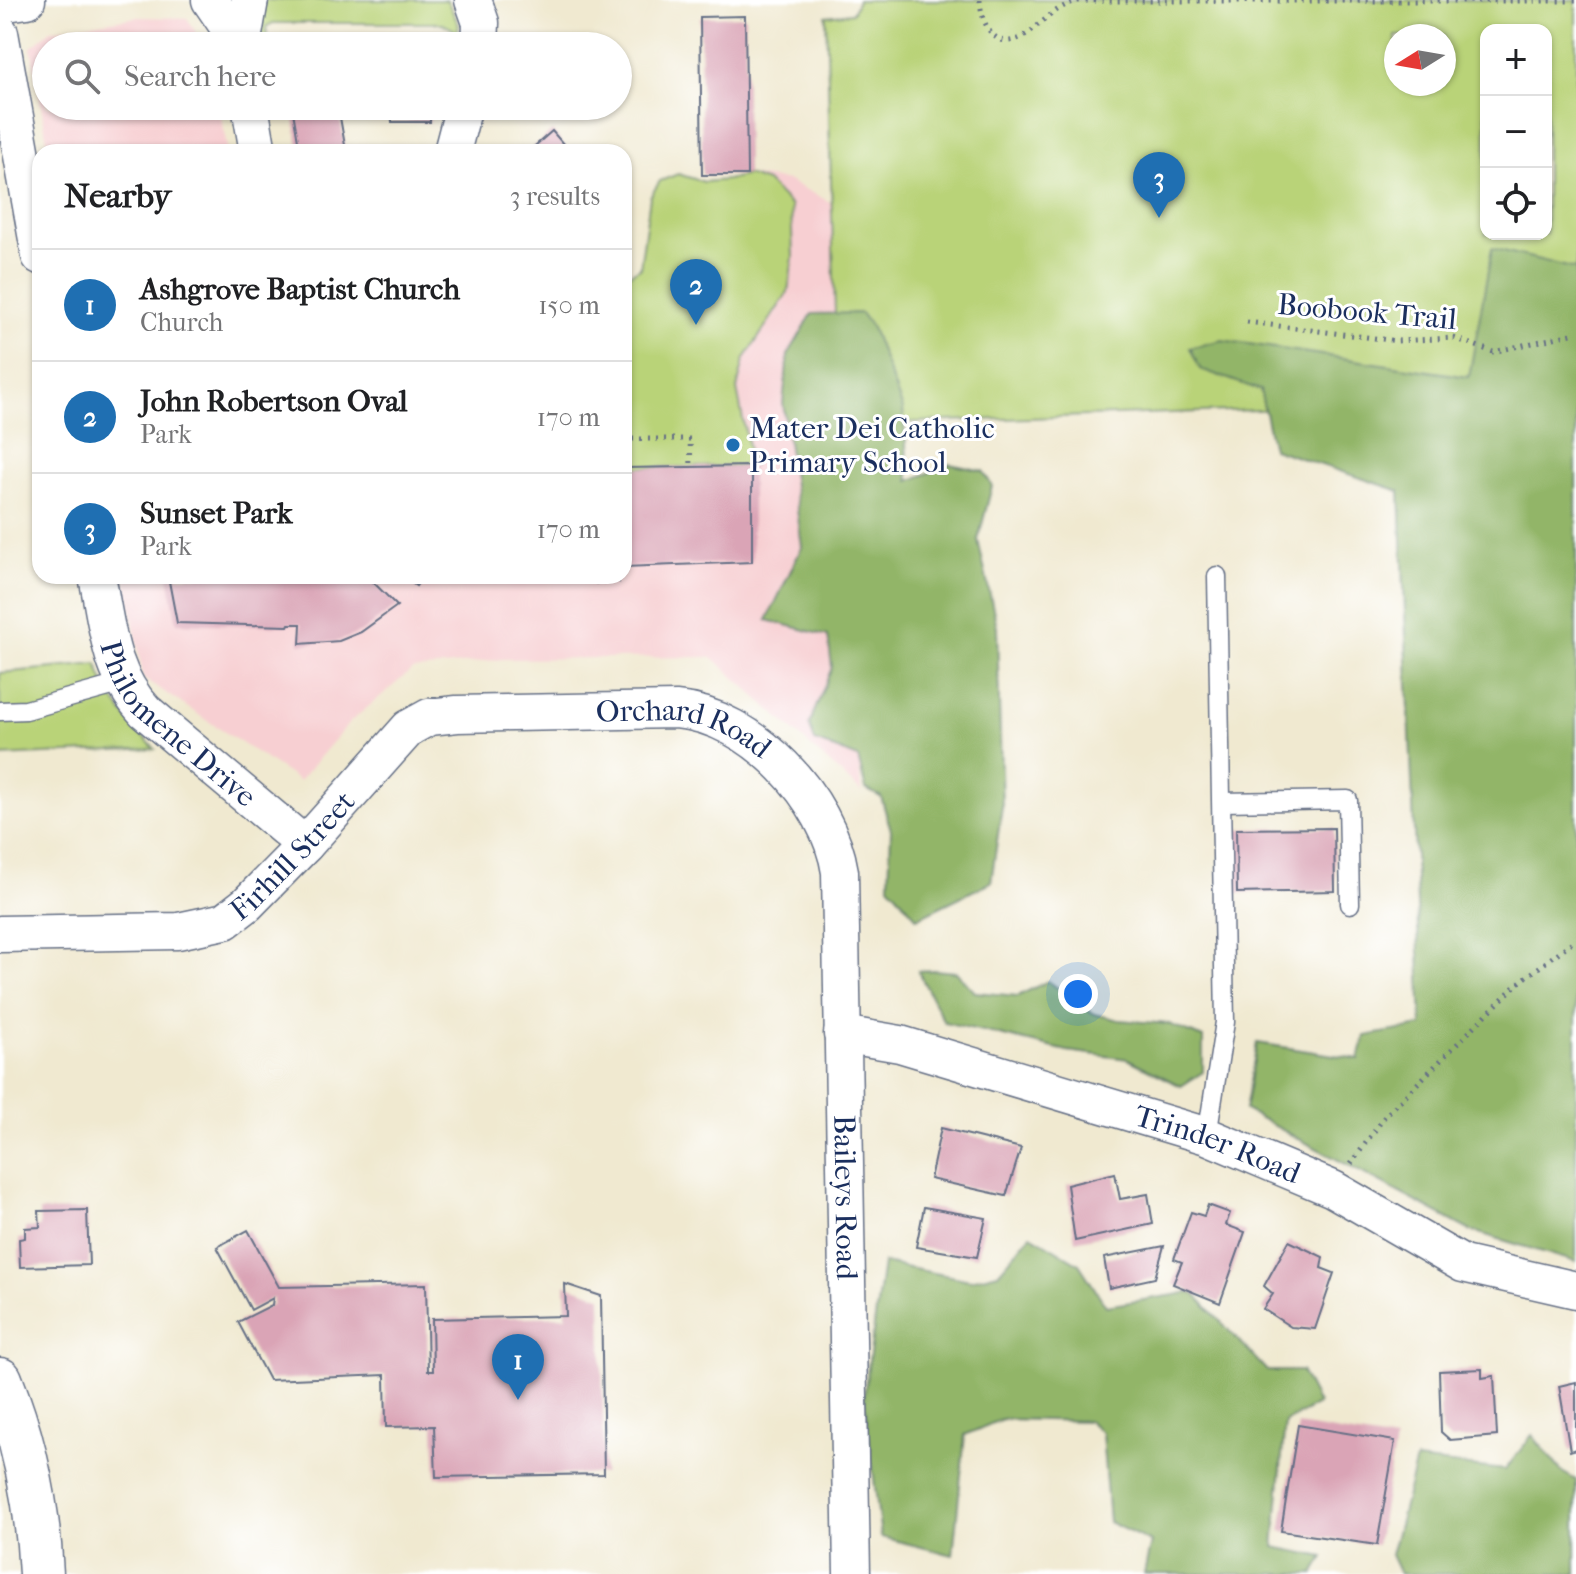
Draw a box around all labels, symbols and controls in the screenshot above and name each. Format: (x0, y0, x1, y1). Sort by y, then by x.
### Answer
north arrow (1384, 24, 1456, 96)
map controls (1480, 24, 1552, 240)
button: + (1480, 24, 1552, 96)
search box (32, 32, 632, 120)
icon: search (60, 54, 104, 98)
text: Search here (124, 59, 276, 94)
button: − (1480, 96, 1552, 168)
pin: 3 (1133, 152, 1185, 218)
button: locate (1480, 168, 1552, 240)
text: Nearby (64, 176, 171, 216)
text: 3 results (510, 181, 600, 212)
pin: 2 (670, 259, 722, 325)
text: Ashgrove Baptist Church (140, 272, 460, 307)
street label: Boobook Trail (1276, 287, 1458, 337)
text: 1 (85, 290, 95, 321)
text: 150 m (538, 290, 600, 321)
text: Church (140, 307, 223, 338)
text: John Robertson Oval (140, 384, 408, 419)
text: 2 (83, 402, 97, 433)
text: 170 m (537, 402, 600, 433)
place label: Mater Dei Catholic Primary School (749, 411, 995, 480)
text: Park (140, 419, 192, 450)
marker: Mater Dei Catholic Primary School (724, 436, 742, 454)
text: Sunset Park (140, 496, 292, 531)
text: 3 (85, 514, 95, 545)
text: 170 m (537, 514, 600, 545)
text: Park (140, 531, 192, 562)
street label: Philomene Drive (93, 637, 263, 814)
street label: Orchard Road (595, 692, 779, 766)
street label: Firhill Street (223, 784, 362, 928)
your location (1058, 974, 1098, 1014)
street label: Trinder Road (1131, 1098, 1306, 1191)
street label: Baileys Road (827, 1115, 864, 1281)
pin: 1 (492, 1334, 544, 1400)

